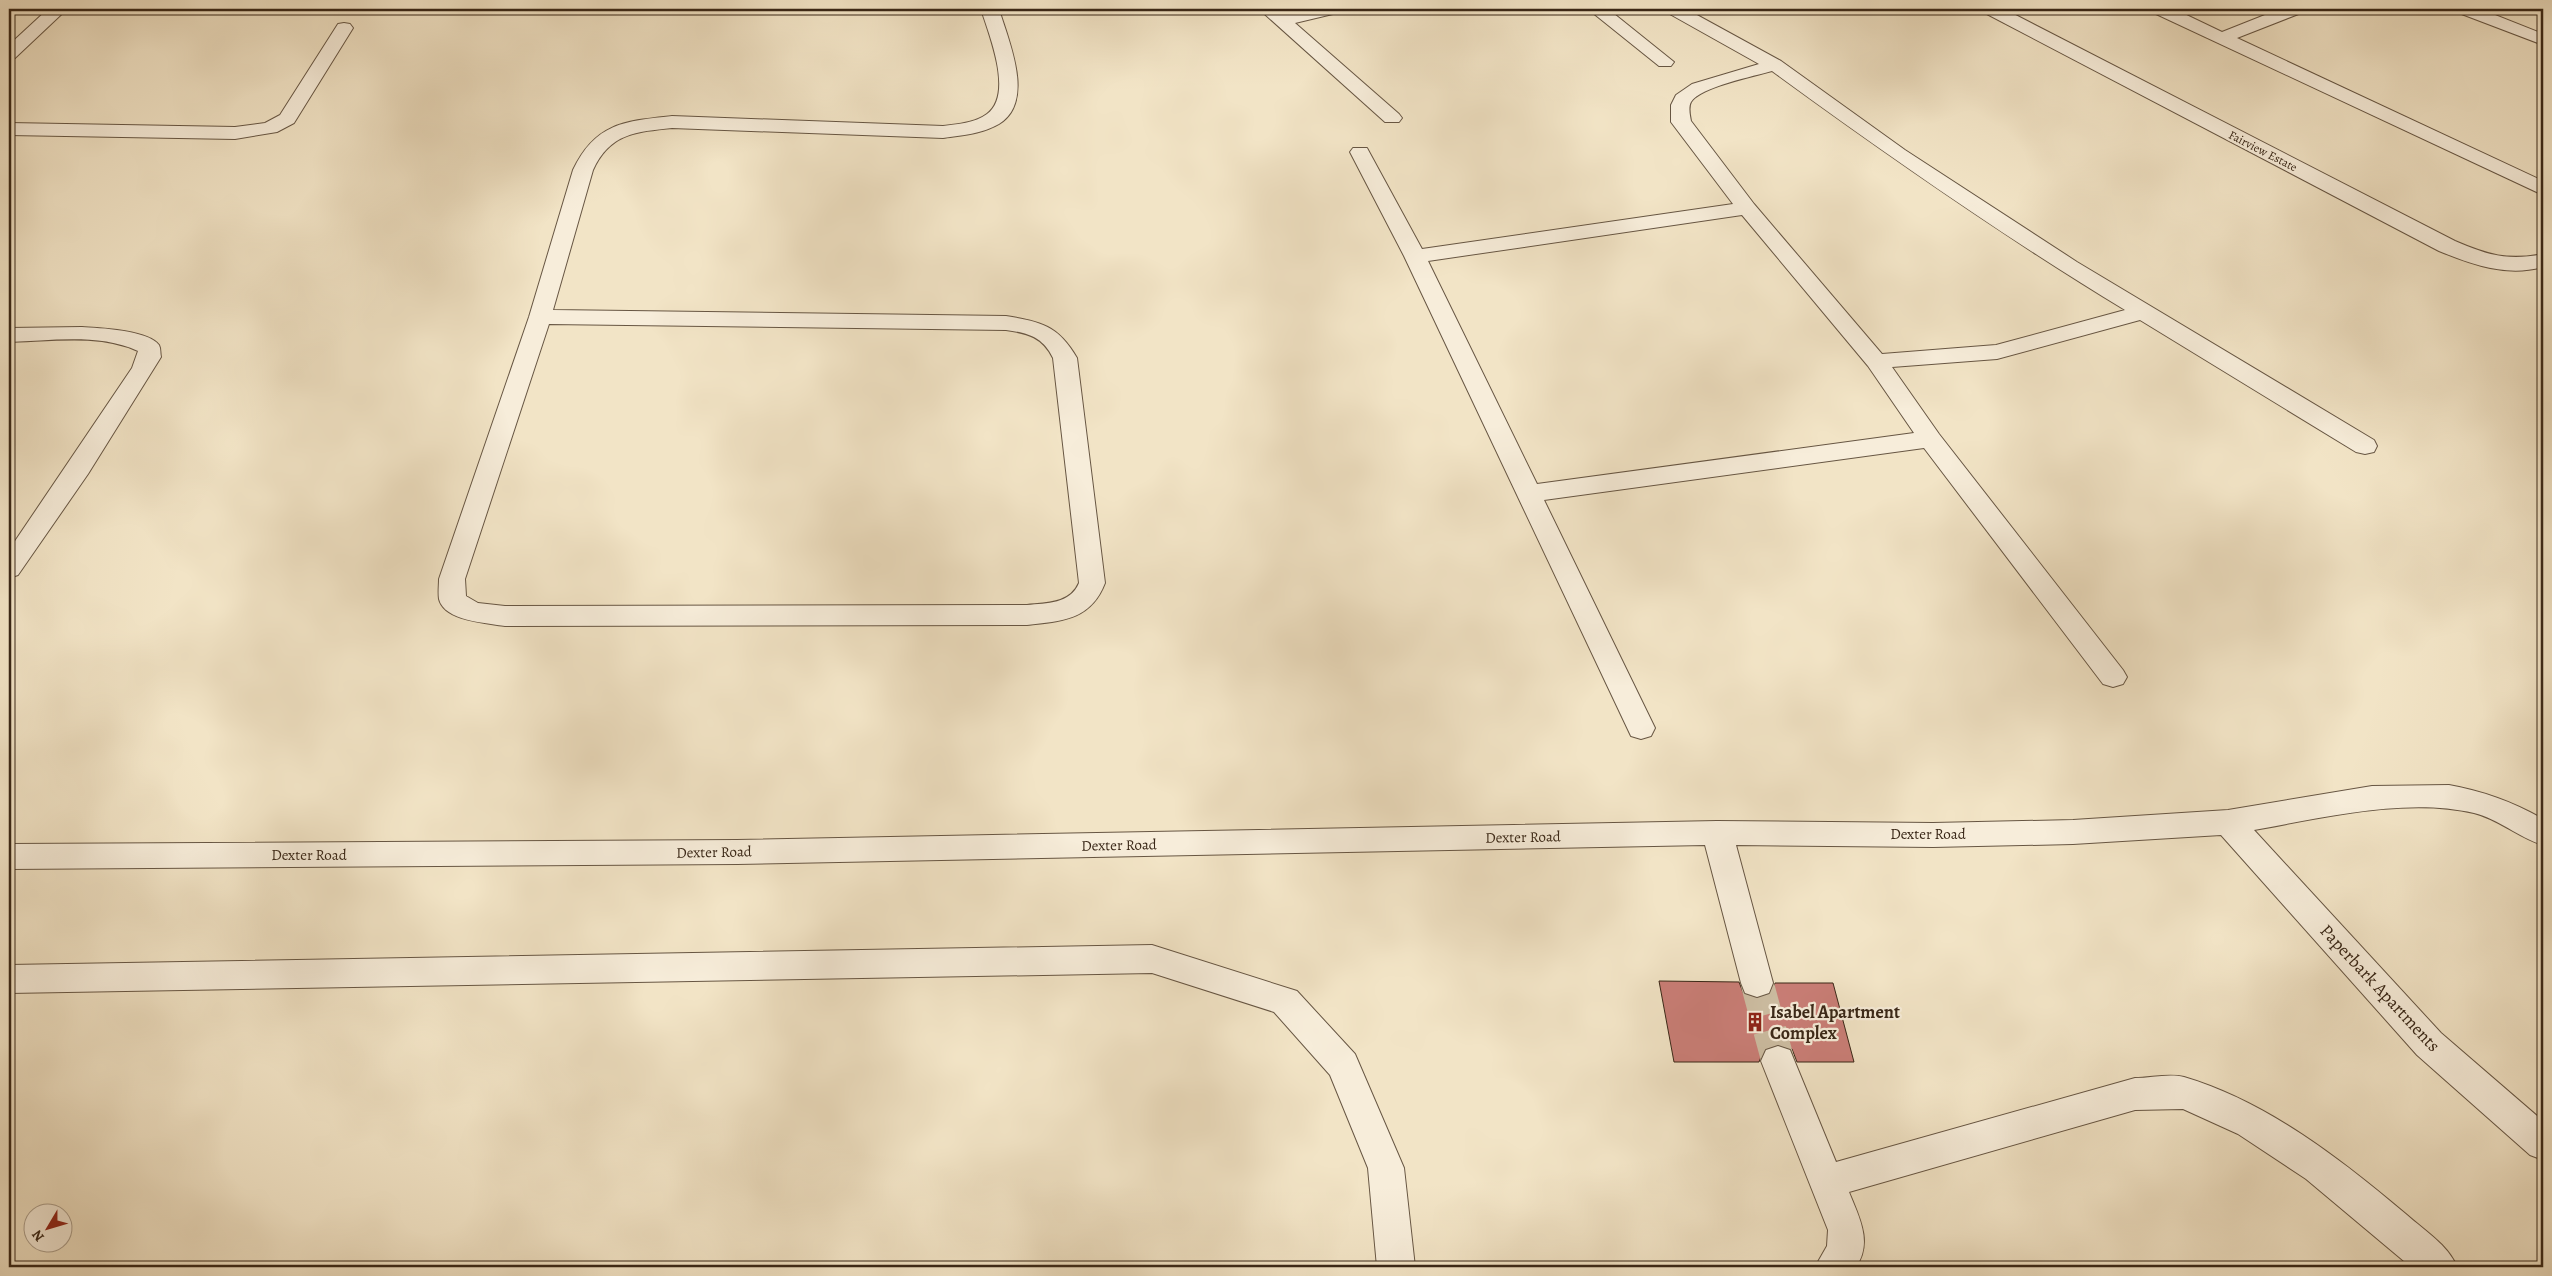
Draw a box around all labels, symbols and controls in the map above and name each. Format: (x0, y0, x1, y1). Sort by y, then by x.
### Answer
street label: Fairview Estate (2226, 127, 2300, 175)
street label: Dexter Road (1890, 824, 1967, 844)
street label: Dexter Road (1485, 826, 1562, 848)
street label: Dexter Road (1081, 834, 1158, 856)
street label: Dexter Road (676, 841, 753, 863)
street label: Dexter Road (271, 845, 348, 865)
street label: Paperbark Apartments (2315, 919, 2445, 1057)
place label: Isabel Apartment Complex (1770, 1000, 1900, 1045)
building icon: Isabel Apartment Complex (1744, 1011, 1766, 1033)
north arrow (22, 1204, 72, 1254)
text: N (28, 1226, 49, 1246)

